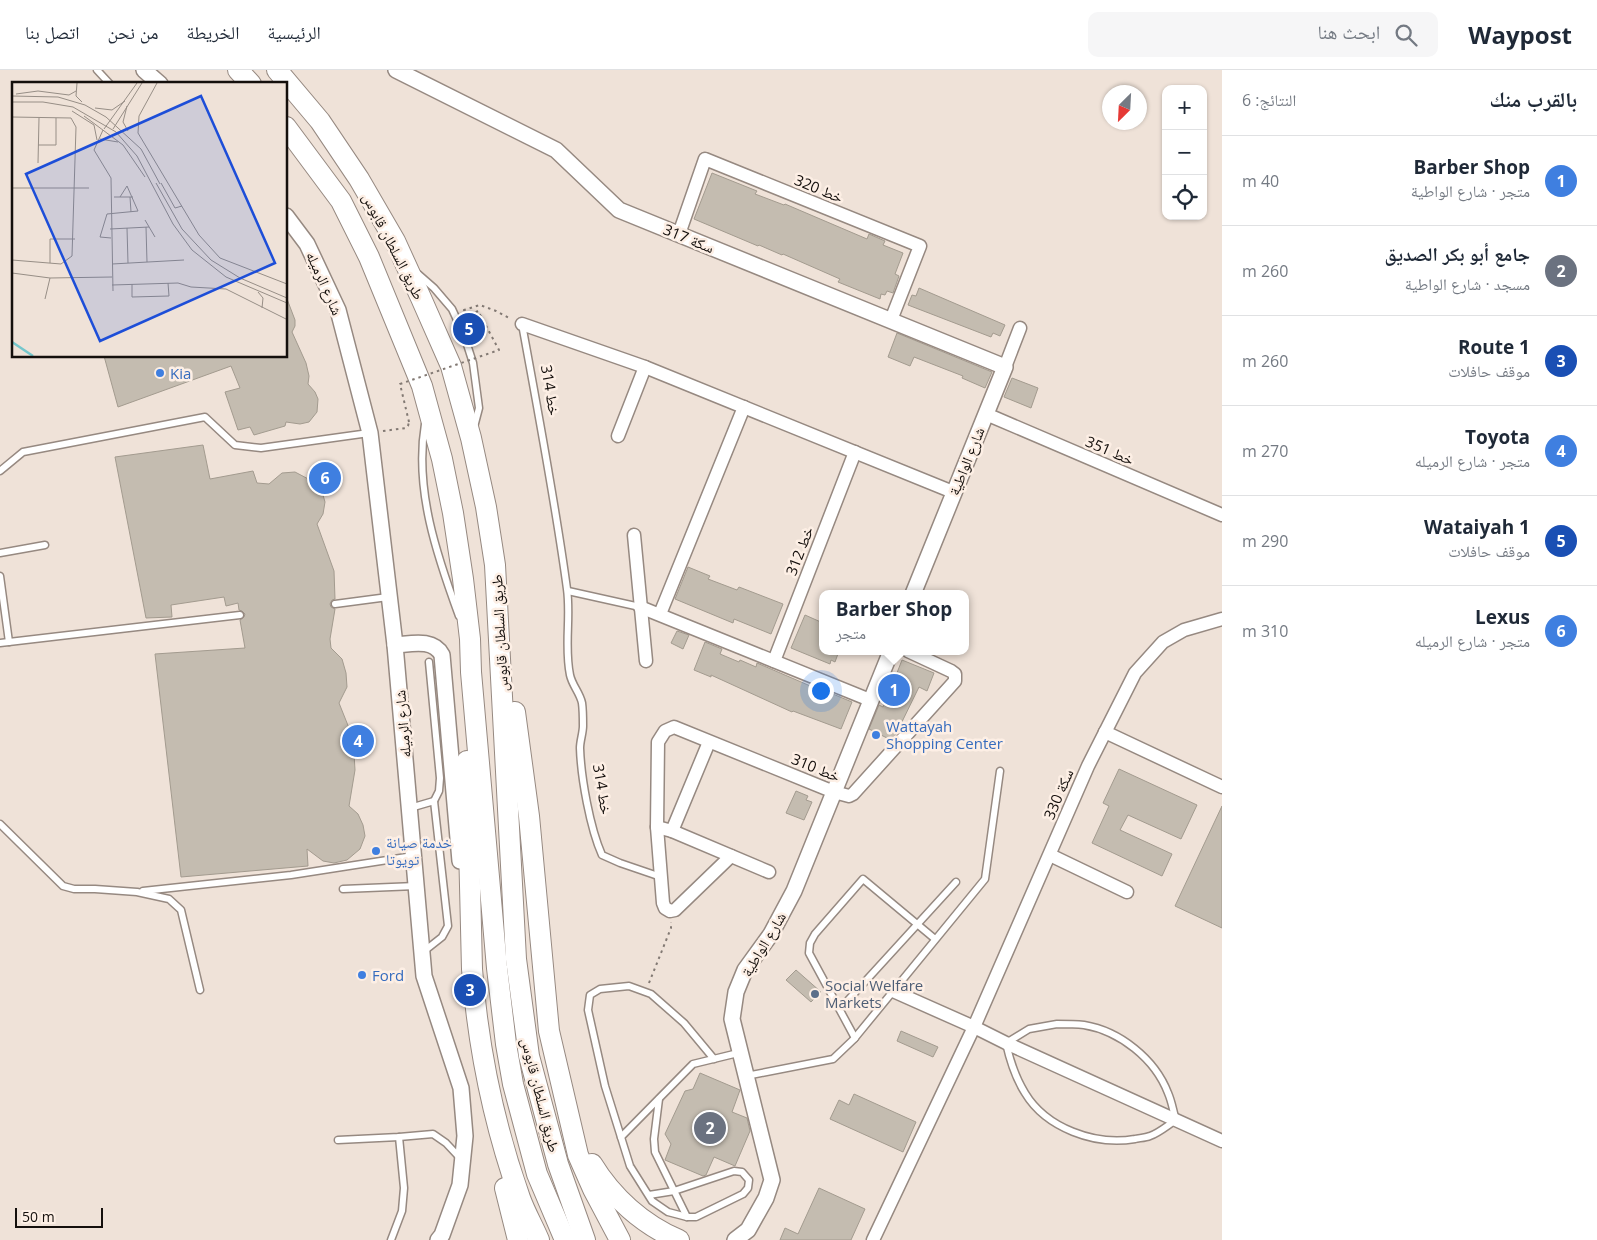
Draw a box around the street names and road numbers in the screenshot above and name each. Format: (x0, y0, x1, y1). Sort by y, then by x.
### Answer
street label: خط 320 (792, 169, 847, 207)
street label: طريق السلطان قابوس (358, 189, 430, 303)
street label: سكة 317 (661, 219, 718, 257)
street label: شارع الرميله (301, 248, 348, 319)
street label: خط 314 (537, 363, 565, 417)
street label: شارع الواطية (943, 424, 990, 498)
street label: خط 351 (1083, 431, 1138, 469)
street label: خط 312 (781, 523, 818, 578)
street label: طريق السلطان قابوس (486, 574, 513, 692)
street label: شارع الرميله (389, 689, 416, 759)
street label: خط 310 (789, 748, 844, 786)
street label: خط 314 (589, 762, 617, 816)
street label: سكة 330 (1038, 766, 1078, 822)
street label: شارع الواطية (736, 908, 791, 980)
street label: طريق السلطان قابوس (516, 1036, 565, 1155)

